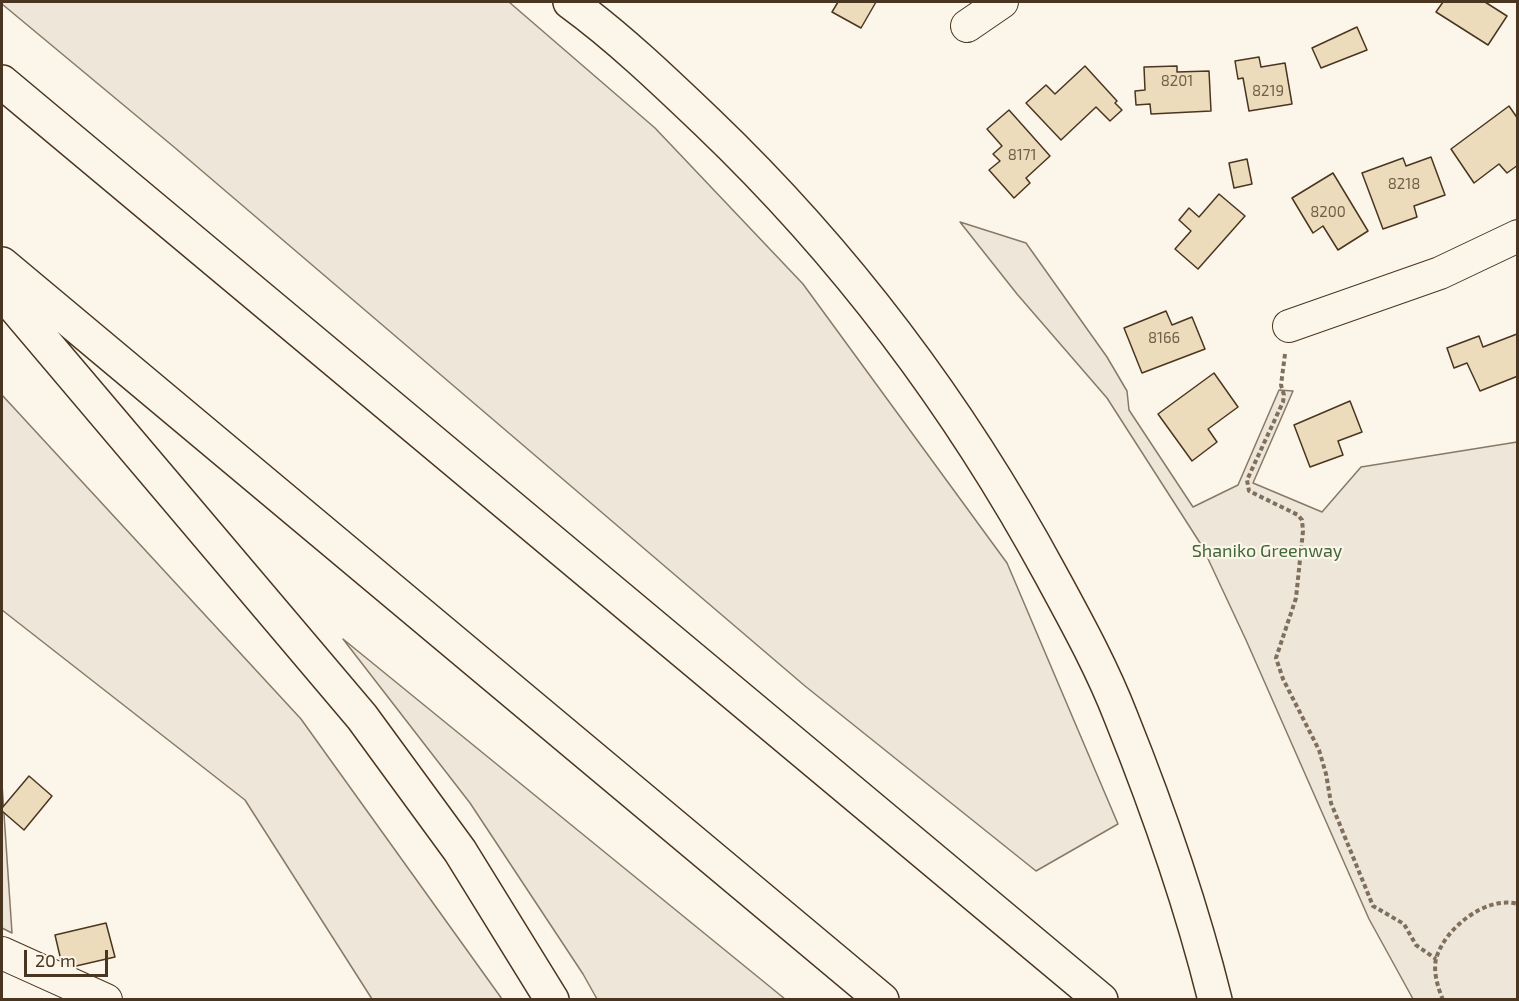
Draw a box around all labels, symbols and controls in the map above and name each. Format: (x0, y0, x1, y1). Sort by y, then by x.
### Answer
house number: 8201 (1161, 72, 1193, 90)
house number: 8219 (1252, 82, 1284, 100)
house number: 8171 (1008, 146, 1036, 164)
house number: 8218 (1388, 175, 1420, 193)
house number: 8200 (1310, 203, 1346, 221)
house number: 8166 (1148, 329, 1180, 347)
park label: Shaniko Greenway (1192, 540, 1342, 562)
scale bar (27, 938, 111, 976)
text: 20 m (35, 949, 76, 971)

